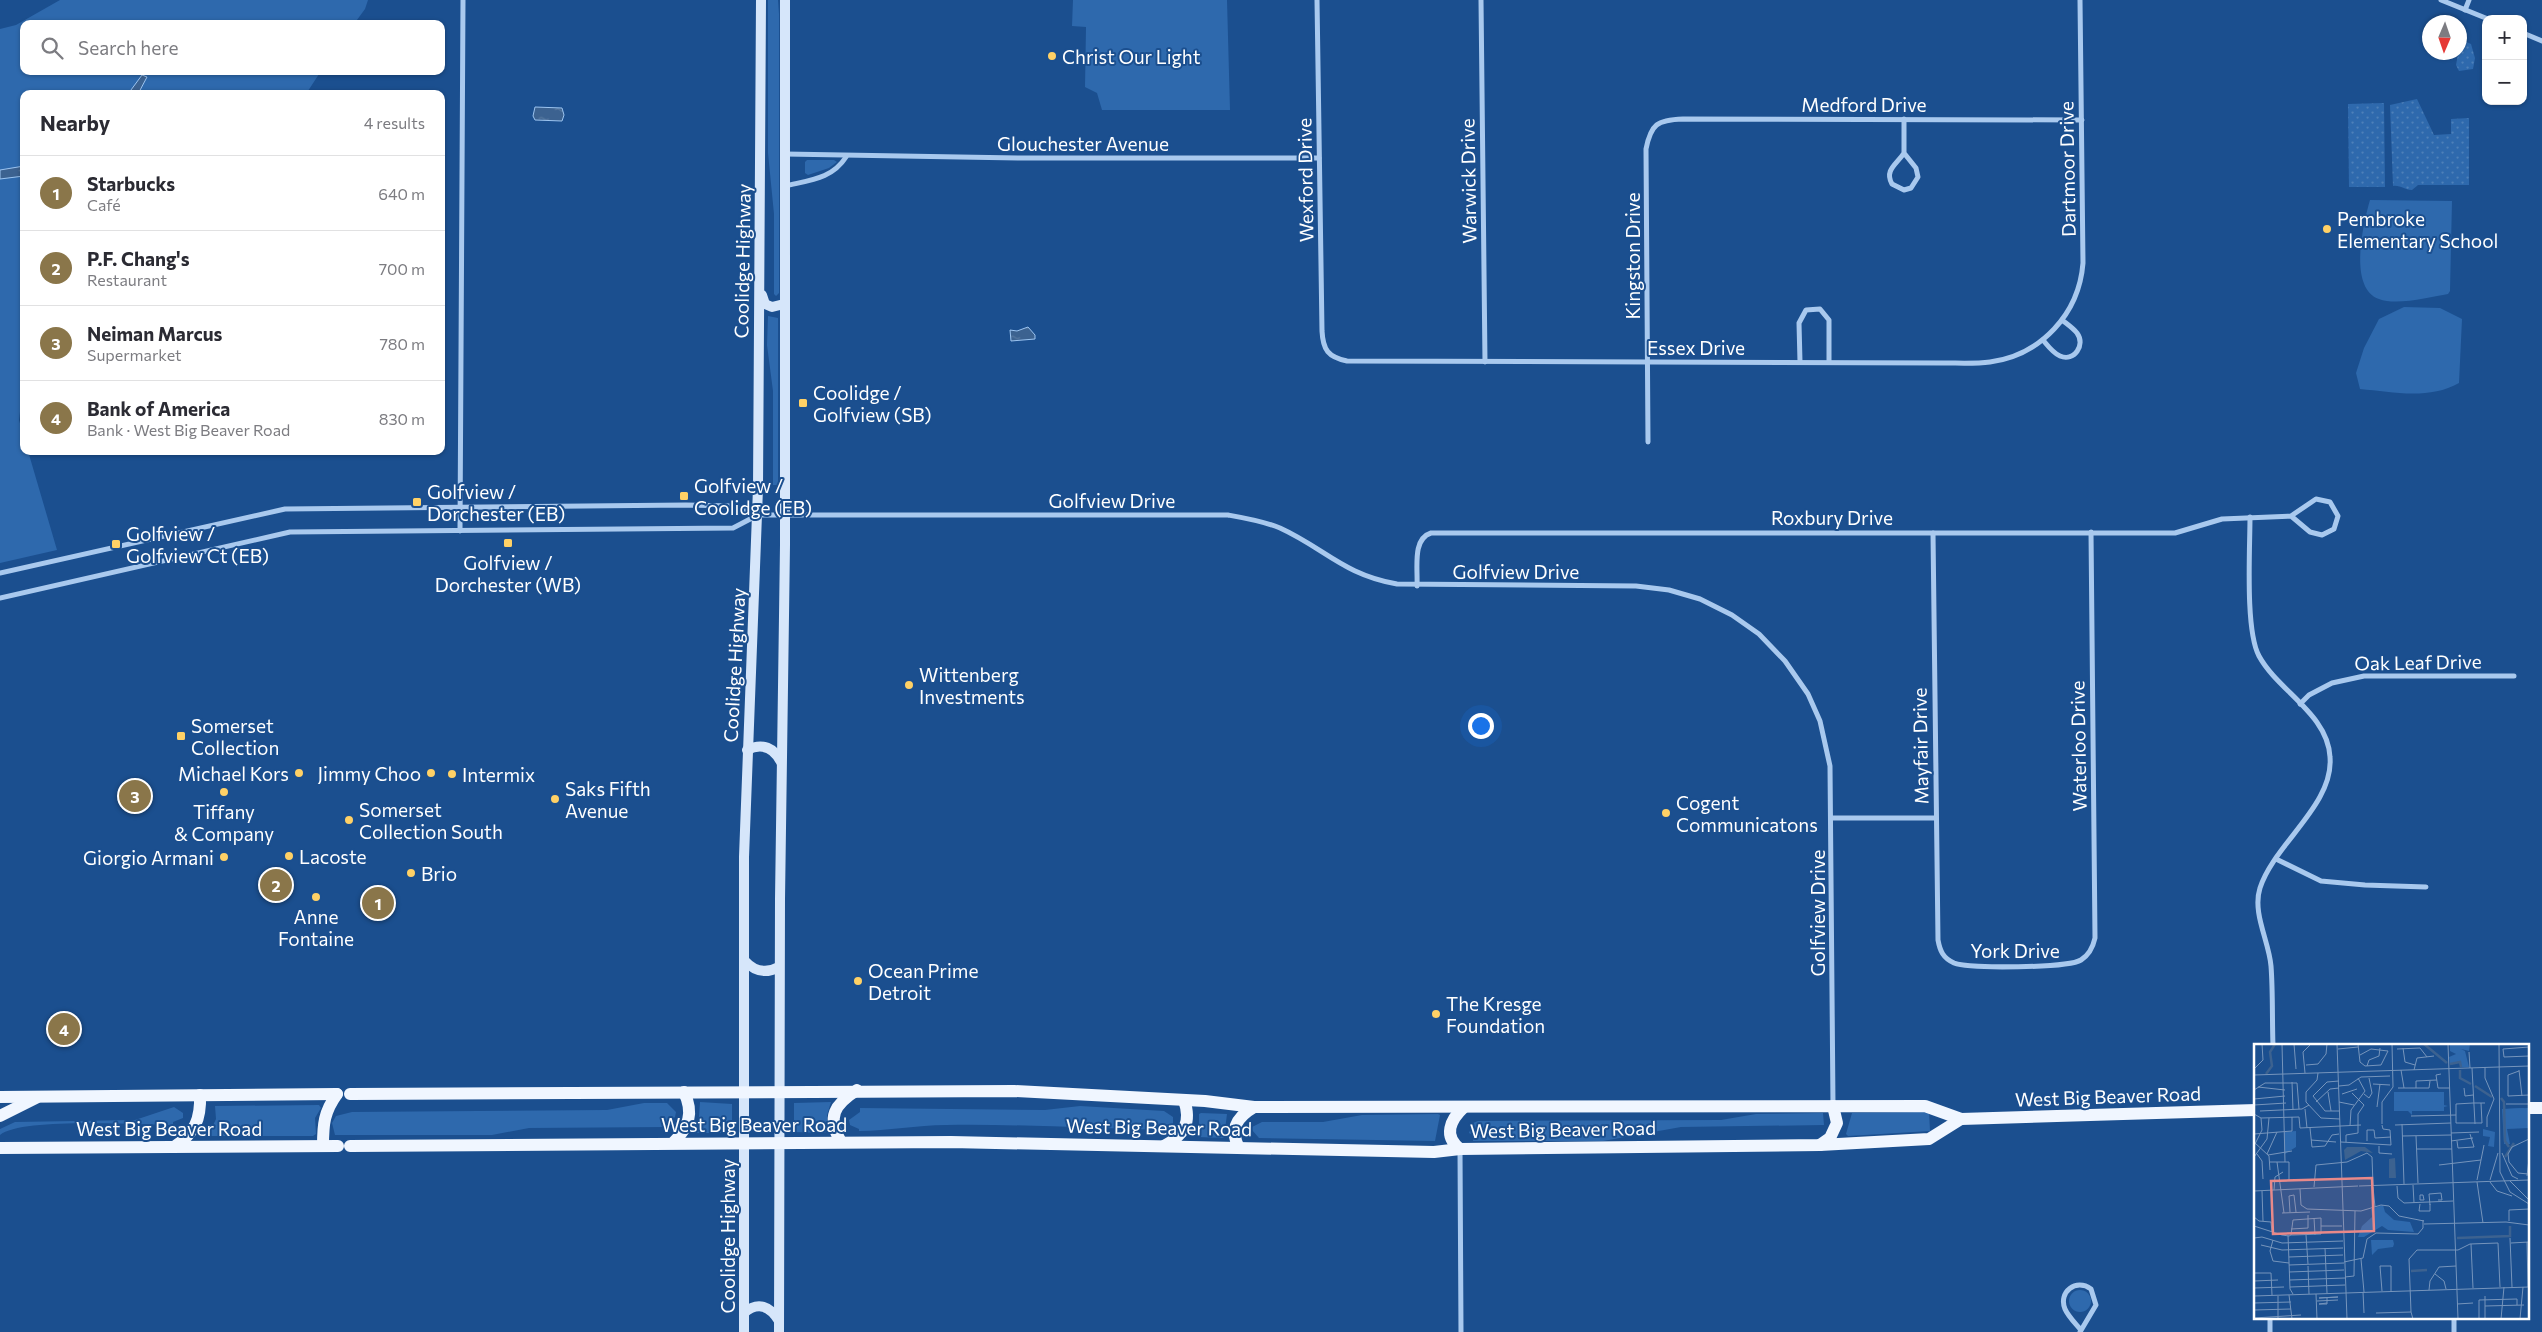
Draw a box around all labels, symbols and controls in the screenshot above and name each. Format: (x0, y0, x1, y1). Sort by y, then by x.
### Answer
north arrow (2422, 15, 2467, 60)
map controls (2482, 15, 2527, 105)
button: + (2482, 15, 2527, 60)
search box (20, 20, 445, 75)
icon: search (38, 34, 66, 62)
text: Search here (78, 36, 178, 59)
place label: Christ Our Light (1062, 45, 1201, 68)
marker: Christ Our Light (1046, 50, 1058, 62)
button: − (2482, 60, 2527, 105)
street label: Medford Drive (1801, 93, 1927, 116)
street label: Dartmoor Drive (2054, 101, 2080, 237)
text: Nearby (40, 110, 110, 135)
text: 4 results (364, 113, 425, 132)
street label: Wexford Drive (1292, 118, 1318, 242)
street label: Warwick Drive (1455, 118, 1481, 244)
street label: Glouchester Avenue (997, 132, 1169, 155)
text: Starbucks (87, 172, 175, 195)
street label: Coolidge Highway (729, 183, 755, 339)
text: 1 (52, 184, 60, 203)
text: 640 m (378, 184, 425, 203)
street label: Kingston Drive (1621, 193, 1644, 319)
text: Café (87, 195, 121, 214)
place label: Pembroke Elementary School (2337, 207, 2498, 252)
marker: Pembroke Elementary School (2321, 223, 2333, 235)
text: P.F. Chang's (87, 247, 190, 270)
text: 2 (51, 259, 61, 278)
text: 700 m (379, 259, 425, 278)
text: Restaurant (87, 270, 167, 289)
text: Neiman Marcus (87, 322, 222, 345)
text: 3 (51, 334, 61, 353)
text: 780 m (379, 334, 425, 353)
street label: Essex Drive (1647, 336, 1745, 359)
text: Supermarket (87, 345, 182, 364)
place label: Coolidge / Golfview (SB) (813, 381, 932, 426)
text: Bank of America (87, 397, 230, 420)
marker: Coolidge / Golfview (SB) (797, 397, 809, 409)
text: 4 (51, 409, 61, 428)
text: 830 m (379, 409, 425, 428)
text: Bank · West Big Beaver Road (87, 420, 290, 439)
place label: Golfview / Coolidge (EB) (694, 474, 812, 519)
place label: Golfview / Dorchester (EB) (427, 480, 565, 525)
street label: Golfview Drive (1049, 489, 1175, 512)
marker: Golfview / Coolidge (EB) (678, 490, 690, 502)
marker: Golfview / Dorchester (EB) (411, 496, 423, 508)
street label: Roxbury Drive (1771, 506, 1893, 529)
place label: Golfview / Golfview Ct (EB) (126, 522, 269, 567)
marker: Golfview / Dorchester (WB) (502, 537, 514, 549)
marker: Golfview / Golfview Ct (EB) (110, 538, 122, 550)
place label: Golfview / Dorchester (WB) (435, 551, 581, 596)
street label: Golfview Drive (1453, 560, 1579, 583)
street label: Coolidge Highway (718, 587, 750, 743)
street label: Oak Leaf Drive (2354, 649, 2482, 675)
place label: Wittenberg Investments (919, 663, 1025, 708)
marker: Wittenberg Investments (903, 679, 915, 691)
street label: Waterloo Drive (2065, 680, 2091, 812)
street label: Mayfair Drive (1907, 687, 1933, 805)
your location (1468, 713, 1494, 739)
place label: Somerset Collection (191, 714, 279, 759)
marker: Somerset Collection (175, 730, 187, 742)
place label: Michael Kors (178, 762, 289, 785)
place label: Jimmy Choo (318, 762, 421, 785)
place label: Intermix (462, 763, 535, 786)
marker: Michael Kors (293, 767, 305, 779)
marker: Jimmy Choo (425, 767, 437, 779)
marker: Intermix (446, 768, 458, 780)
pin: 3 (119, 777, 151, 815)
place label: Saks Fifth Avenue (565, 777, 651, 822)
marker: Tiffany & Company (218, 786, 230, 798)
place label: Cogent Communicatons (1676, 791, 1818, 836)
marker: Saks Fifth Avenue (549, 793, 561, 805)
place label: Somerset Collection South (359, 798, 503, 843)
place label: Tiffany & Company (174, 800, 274, 845)
marker: Cogent Communicatons (1660, 807, 1672, 819)
marker: Somerset Collection South (343, 814, 355, 826)
place label: Lacoste (299, 845, 367, 868)
place label: Giorgio Armani (83, 846, 214, 869)
marker: Lacoste (283, 850, 295, 862)
street label: Golfview Drive (1806, 850, 1829, 976)
marker: Giorgio Armani (218, 851, 230, 863)
place label: Brio (421, 862, 457, 885)
pin: 2 (260, 866, 292, 904)
marker: Brio (405, 867, 417, 879)
pin: 1 (362, 884, 394, 922)
marker: Anne Fontaine (310, 891, 322, 903)
place label: Anne Fontaine (278, 905, 354, 950)
street label: York Drive (1970, 939, 2060, 962)
place label: Ocean Prime Detroit (868, 959, 978, 1004)
marker: Ocean Prime Detroit (852, 975, 864, 987)
place label: The Kresge Foundation (1446, 992, 1545, 1037)
marker: The Kresge Foundation (1430, 1008, 1442, 1020)
pin: 4 (48, 1010, 80, 1048)
inset map (2254, 1044, 2530, 1320)
street label: West Big Beaver Road (2015, 1081, 2201, 1111)
street label: West Big Beaver Road (661, 1113, 847, 1136)
street label: West Big Beaver Road (1066, 1114, 1252, 1140)
street label: West Big Beaver Road (1470, 1116, 1656, 1142)
street label: West Big Beaver Road (76, 1117, 262, 1140)
street label: Coolidge Highway (716, 1158, 739, 1313)

